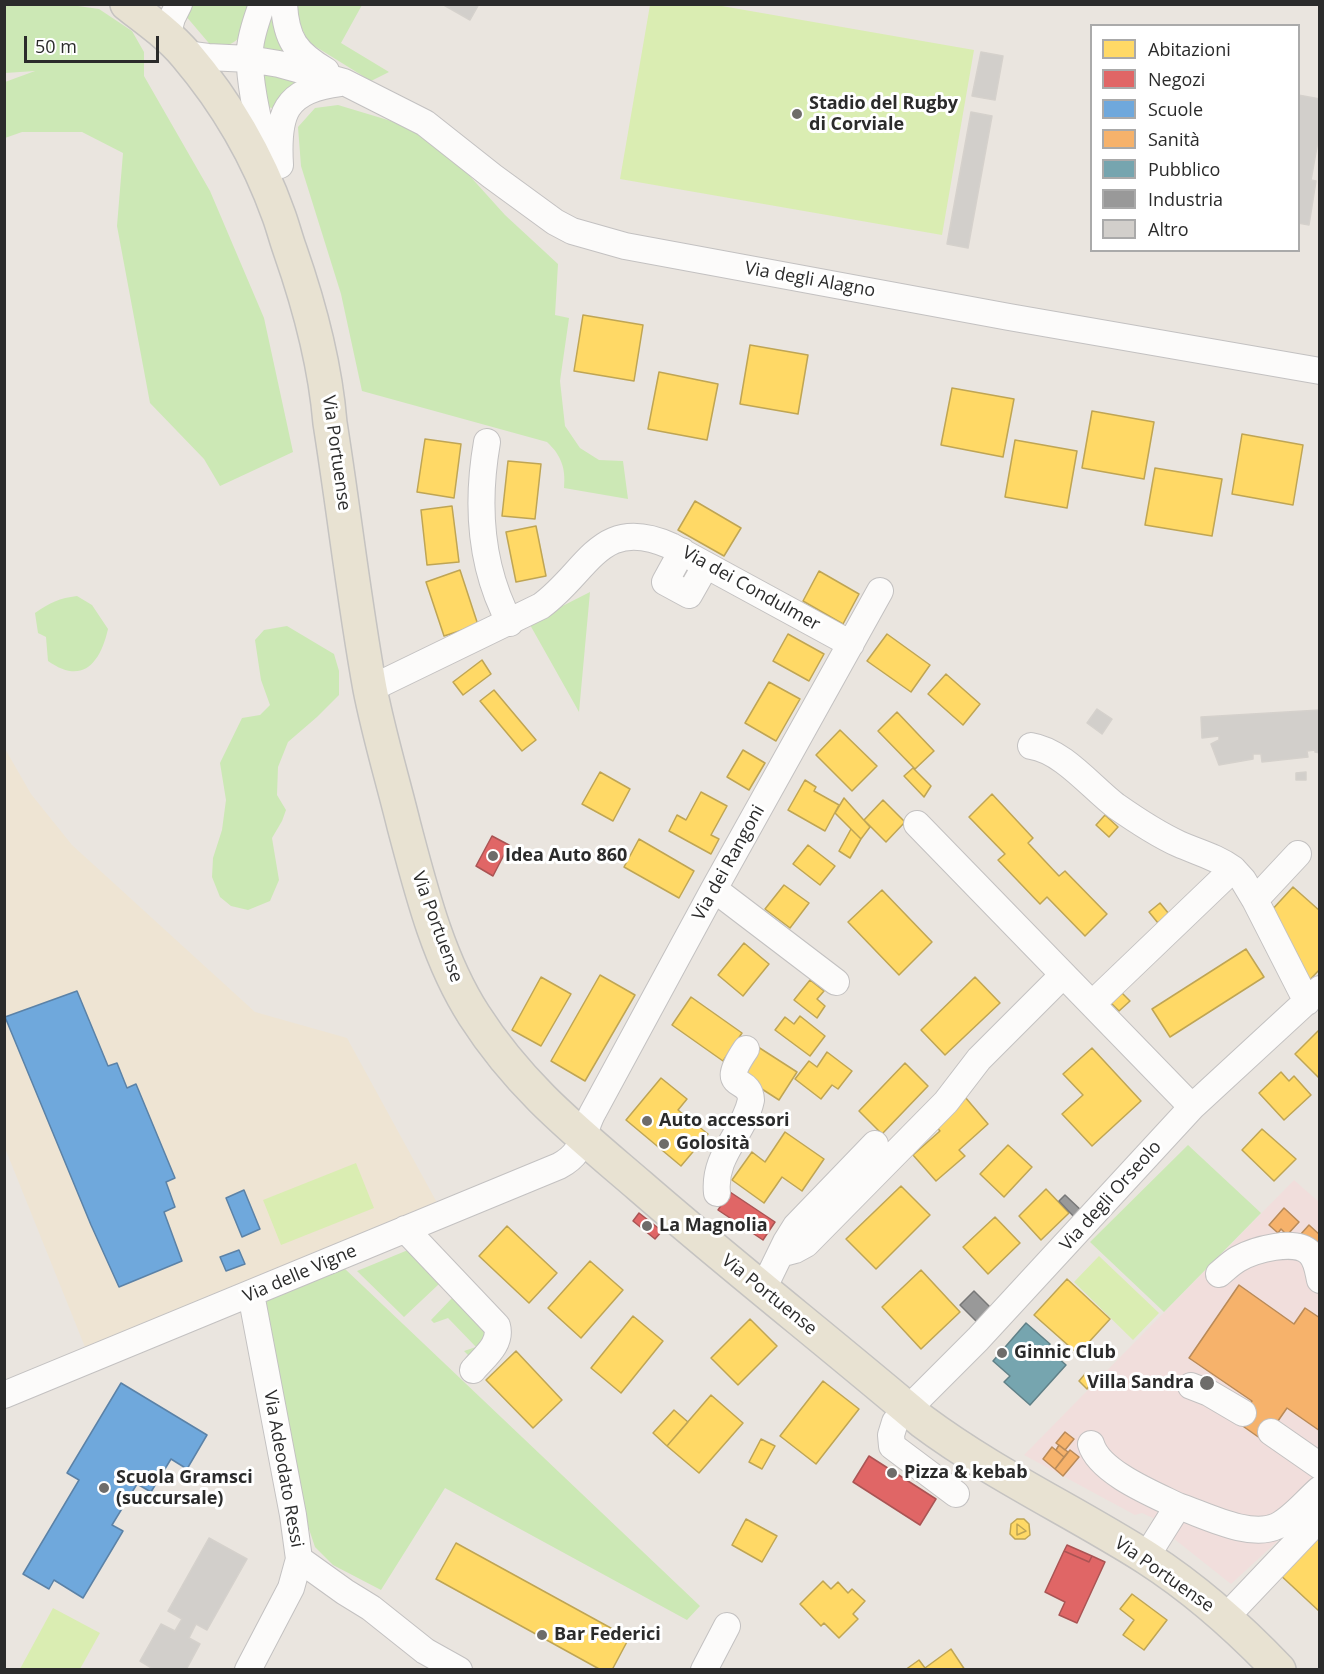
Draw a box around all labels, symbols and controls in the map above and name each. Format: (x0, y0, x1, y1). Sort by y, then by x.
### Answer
scale bar (27, 24, 162, 62)
legend (1090, 24, 1300, 252)
text: 50 m (35, 34, 77, 58)
text: Abitazioni (1148, 37, 1231, 61)
text: Negozi (1148, 67, 1205, 91)
place label: Stadio del Rugby di Corviale (809, 93, 958, 136)
text: Scuole (1148, 97, 1203, 121)
marker: Stadio del Rugby di Corviale (790, 107, 804, 121)
text: Sanità (1148, 127, 1200, 151)
text: Pubblico (1148, 157, 1220, 181)
text: Industria (1148, 187, 1223, 211)
text: Altro (1148, 217, 1189, 241)
street label: Via degli Alagno (743, 258, 877, 302)
street label: Via Portuense (317, 394, 355, 512)
street label: Via dei Condulmer (678, 542, 824, 636)
street label: Via dei Rangoni (688, 802, 770, 924)
place label: Idea Auto 860 (505, 845, 627, 867)
marker: Idea Auto 860 (486, 849, 500, 863)
street label: Via Portuense (407, 869, 467, 985)
place label: Auto accessori (659, 1110, 790, 1132)
marker: Auto accessori (640, 1114, 654, 1128)
place label: Golosità (676, 1133, 750, 1155)
street label: Via degli Orseolo (1056, 1136, 1166, 1256)
marker: Golosità (657, 1137, 671, 1151)
place label: La Magnolia (659, 1215, 768, 1237)
marker: La Magnolia (640, 1219, 654, 1233)
street label: Via delle Vigne (240, 1240, 360, 1308)
street label: Via Portuense (717, 1250, 821, 1340)
place label: Ginnic Club (1014, 1342, 1116, 1364)
marker: Ginnic Club (995, 1346, 1009, 1360)
place label: Villa Sandra (1087, 1372, 1194, 1394)
marker: Villa Sandra (1198, 1374, 1216, 1392)
street label: Via Adeodato Ressi (259, 1389, 307, 1549)
place label: Pizza & kebab (904, 1462, 1028, 1484)
marker: Pizza & kebab (885, 1466, 899, 1480)
place label: Scuola Gramsci (succursale) (116, 1467, 253, 1510)
marker: Scuola Gramsci (succursale) (97, 1481, 111, 1495)
street label: Via Portuense (1110, 1533, 1218, 1617)
place label: Bar Federici (554, 1624, 661, 1646)
marker: Bar Federici (535, 1628, 549, 1642)

